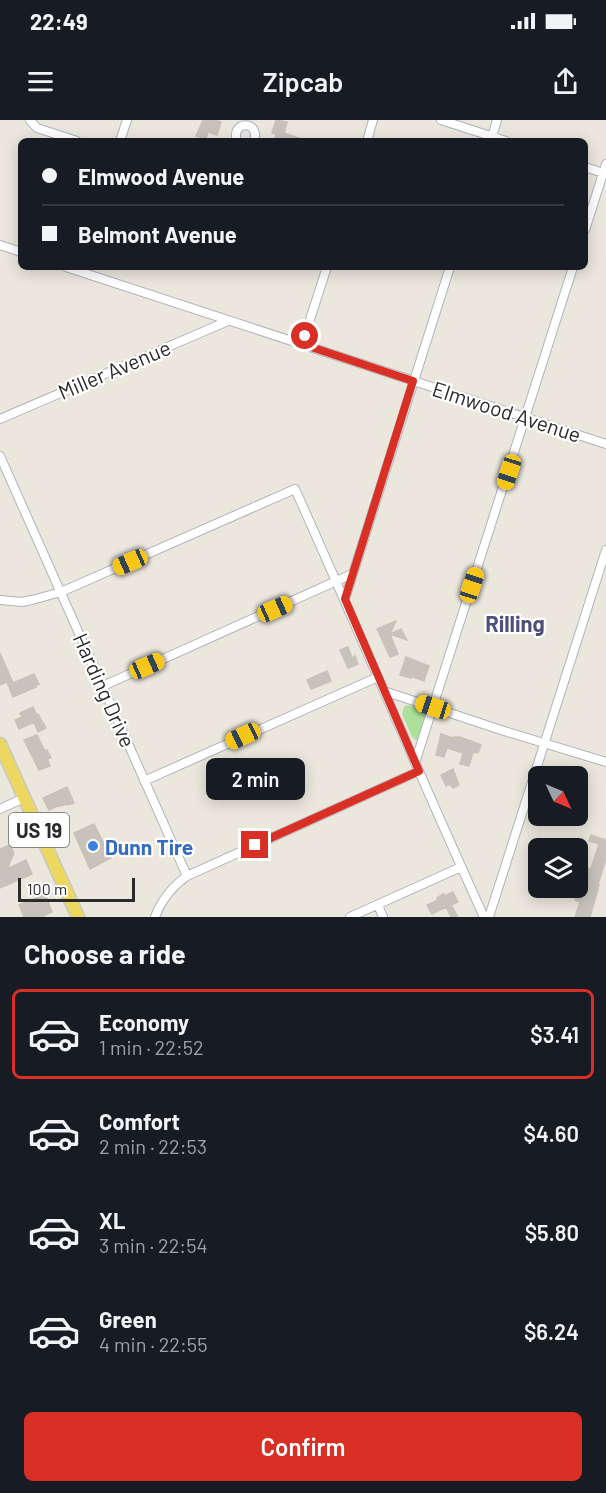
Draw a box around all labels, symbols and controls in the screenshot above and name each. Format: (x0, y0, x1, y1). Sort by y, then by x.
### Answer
text: 22:49 (30, 8, 88, 34)
icon: menu (24, 65, 57, 98)
text: Zipcab (263, 65, 343, 97)
icon: share (549, 65, 582, 98)
text: Elmwood Avenue (78, 163, 244, 189)
text: Belmont Avenue (78, 221, 237, 247)
route start (291, 322, 318, 349)
street label: Miller Avenue (54, 334, 174, 404)
street label: Elmwood Avenue (430, 375, 584, 447)
car (495, 452, 523, 492)
car (110, 546, 150, 578)
car (458, 565, 486, 605)
car (255, 593, 295, 625)
district label: Rilling (485, 610, 545, 636)
street label: Harding Drive (69, 629, 141, 751)
car (127, 650, 167, 682)
car (413, 693, 453, 721)
car (223, 720, 263, 752)
callout: 2 min (206, 758, 304, 800)
north arrow (528, 766, 588, 826)
map controls (528, 766, 588, 898)
text: 2 min (232, 767, 279, 791)
road number: US 19 (9, 813, 69, 847)
route end (241, 831, 268, 858)
place label: Dunn Tire (105, 834, 193, 859)
button: layers (528, 838, 588, 898)
marker: Dunn Tire (86, 839, 100, 853)
scale bar (18, 875, 135, 902)
text: 100 m (27, 879, 67, 898)
text: Choose a ride (24, 937, 186, 969)
icon: car (27, 1007, 81, 1061)
text: Economy (99, 1009, 189, 1035)
text: $3.41 (530, 1021, 579, 1047)
text: 1 min · 22:52 (99, 1035, 204, 1059)
icon: car (27, 1106, 81, 1160)
text: Comfort (99, 1108, 180, 1134)
text: $4.60 (524, 1120, 579, 1146)
text: 2 min · 22:53 (99, 1134, 207, 1158)
icon: car (27, 1205, 81, 1259)
text: XL (99, 1207, 125, 1233)
text: $5.80 (525, 1219, 579, 1245)
text: 3 min · 22:54 (99, 1233, 207, 1257)
icon: car (27, 1304, 81, 1358)
text: Green (99, 1306, 157, 1332)
text: $6.24 (524, 1318, 579, 1344)
text: 4 min · 22:55 (99, 1332, 207, 1356)
button: Confirm (24, 1412, 582, 1481)

